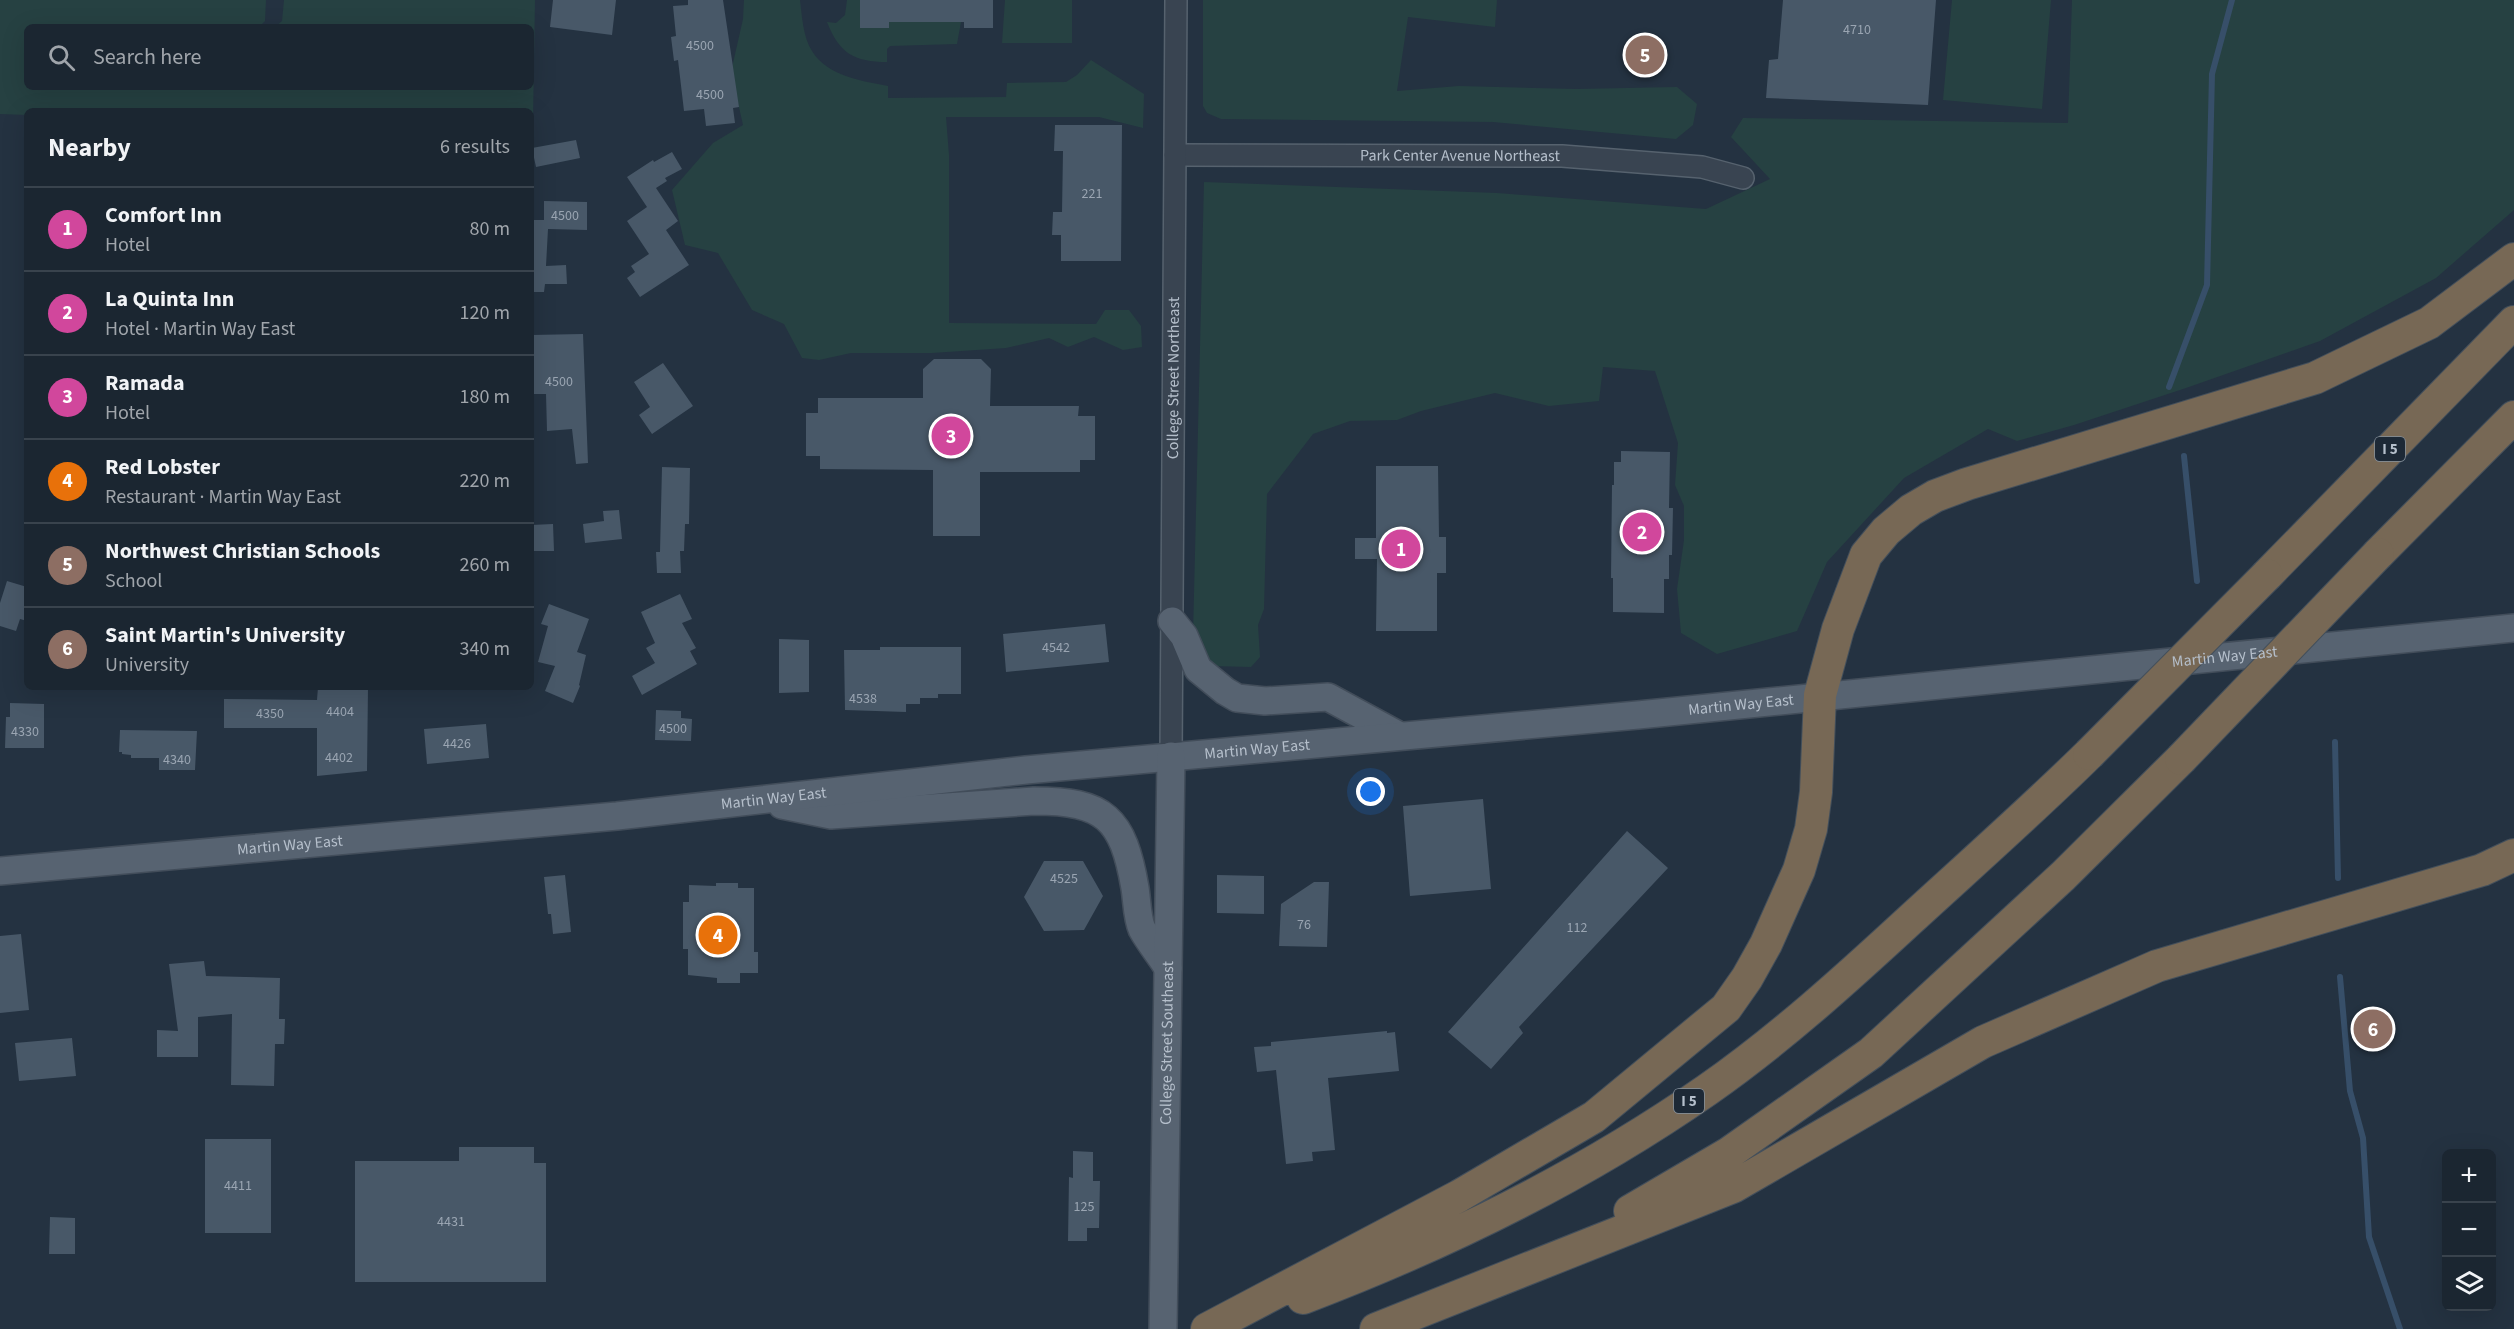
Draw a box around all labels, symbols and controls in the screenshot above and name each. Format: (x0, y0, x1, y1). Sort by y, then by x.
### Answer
house number: 4710 (1843, 20, 1871, 40)
search box (24, 24, 534, 90)
pin: 5 (1626, 32, 1664, 78)
house number: 4500 (686, 36, 714, 56)
icon: search (45, 41, 78, 74)
text: Search here (93, 41, 201, 73)
house number: 4500 (696, 85, 724, 105)
text: Nearby (48, 129, 131, 166)
text: 6 results (440, 133, 510, 161)
street label: Park Center Avenue Northeast (1360, 144, 1561, 167)
house number: 221 (1082, 184, 1102, 204)
text: Comfort Inn (105, 199, 222, 231)
house number: 4500 (551, 206, 579, 226)
text: 1 (62, 215, 73, 243)
text: 80 m (470, 215, 510, 243)
text: Hotel (105, 231, 150, 259)
text: La Quinta Inn (105, 283, 234, 315)
street label: College Street Northeast (1162, 296, 1185, 459)
text: 2 (62, 299, 73, 327)
text: 120 m (460, 299, 510, 327)
text: Hotel · Martin Way East (105, 315, 295, 343)
text: Ramada (105, 367, 185, 399)
house number: 4500 (545, 372, 573, 392)
text: 3 (62, 383, 73, 411)
text: 180 m (460, 383, 510, 411)
text: Hotel (105, 399, 150, 427)
pin: 3 (932, 414, 970, 458)
road number: I 5 (2375, 437, 2405, 461)
text: Red Lobster (105, 451, 220, 483)
text: 4 (62, 467, 73, 495)
text: 220 m (460, 467, 510, 495)
text: Restaurant · Martin Way East (105, 483, 341, 511)
pin: 2 (1622, 510, 1662, 554)
pin: 1 (1382, 526, 1420, 572)
text: Northwest Christian Schools (105, 535, 380, 567)
text: 5 (62, 551, 73, 579)
text: 260 m (460, 551, 510, 579)
text: School (105, 567, 162, 595)
text: Saint Martin's University (105, 619, 345, 651)
text: 6 (62, 635, 73, 663)
text: 340 m (460, 635, 510, 663)
house number: 4542 (1042, 638, 1070, 658)
street label: Martin Way East (2171, 640, 2279, 673)
text: University (105, 651, 189, 679)
house number: 4538 (849, 689, 877, 709)
street label: Martin Way East (1687, 689, 1795, 721)
house number: 4404 (326, 702, 354, 722)
house number: 4350 (256, 704, 284, 724)
house number: 4500 (659, 719, 687, 739)
house number: 4330 (11, 722, 39, 742)
street label: Martin Way East (1203, 733, 1311, 765)
house number: 4426 (443, 734, 471, 754)
house number: 4402 (325, 748, 353, 768)
house number: 4340 (163, 750, 191, 770)
your location (1356, 777, 1385, 806)
street label: Martin Way East (720, 781, 828, 815)
street label: Martin Way East (236, 829, 344, 861)
house number: 4525 (1050, 869, 1078, 889)
pin: 4 (698, 912, 738, 958)
house number: 76 (1297, 915, 1311, 935)
house number: 112 (1567, 918, 1587, 938)
street label: College Street Southeast (1155, 960, 1179, 1125)
pin: 6 (2354, 1006, 2392, 1052)
road number: I 5 (1674, 1089, 1704, 1113)
map controls (2442, 1149, 2496, 1311)
button: + (2442, 1149, 2496, 1203)
house number: 4411 (224, 1176, 252, 1196)
house number: 125 (1074, 1197, 1094, 1217)
button: − (2442, 1203, 2496, 1257)
house number: 4431 (437, 1212, 465, 1232)
button: layers (2442, 1257, 2496, 1311)

